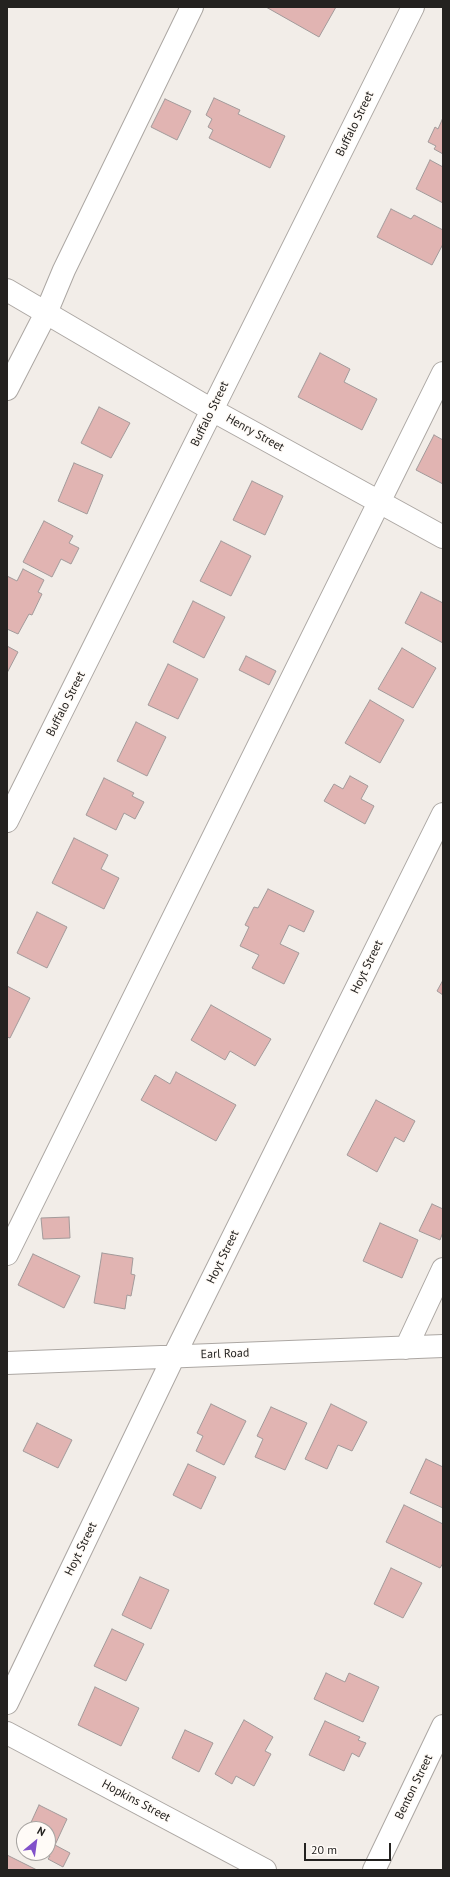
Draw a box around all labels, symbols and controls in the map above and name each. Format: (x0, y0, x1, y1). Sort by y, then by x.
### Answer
street label: Buffalo Street (333, 89, 377, 159)
street label: Buffalo Street (188, 379, 232, 449)
street label: Henry Street (223, 411, 287, 455)
street label: Buffalo Street (43, 669, 89, 739)
street label: Hoyt Street (348, 938, 386, 996)
street label: Hoyt Street (204, 1228, 242, 1286)
street label: Earl Road (200, 1346, 250, 1362)
street label: Hoyt Street (62, 1520, 100, 1578)
street label: Benton Street (392, 1752, 436, 1822)
street label: Hopkins Street (99, 1777, 173, 1825)
north arrow (16, 1821, 56, 1861)
text: N (35, 1823, 48, 1839)
scale bar (306, 1835, 393, 1861)
text: 20 m (311, 1842, 337, 1857)

